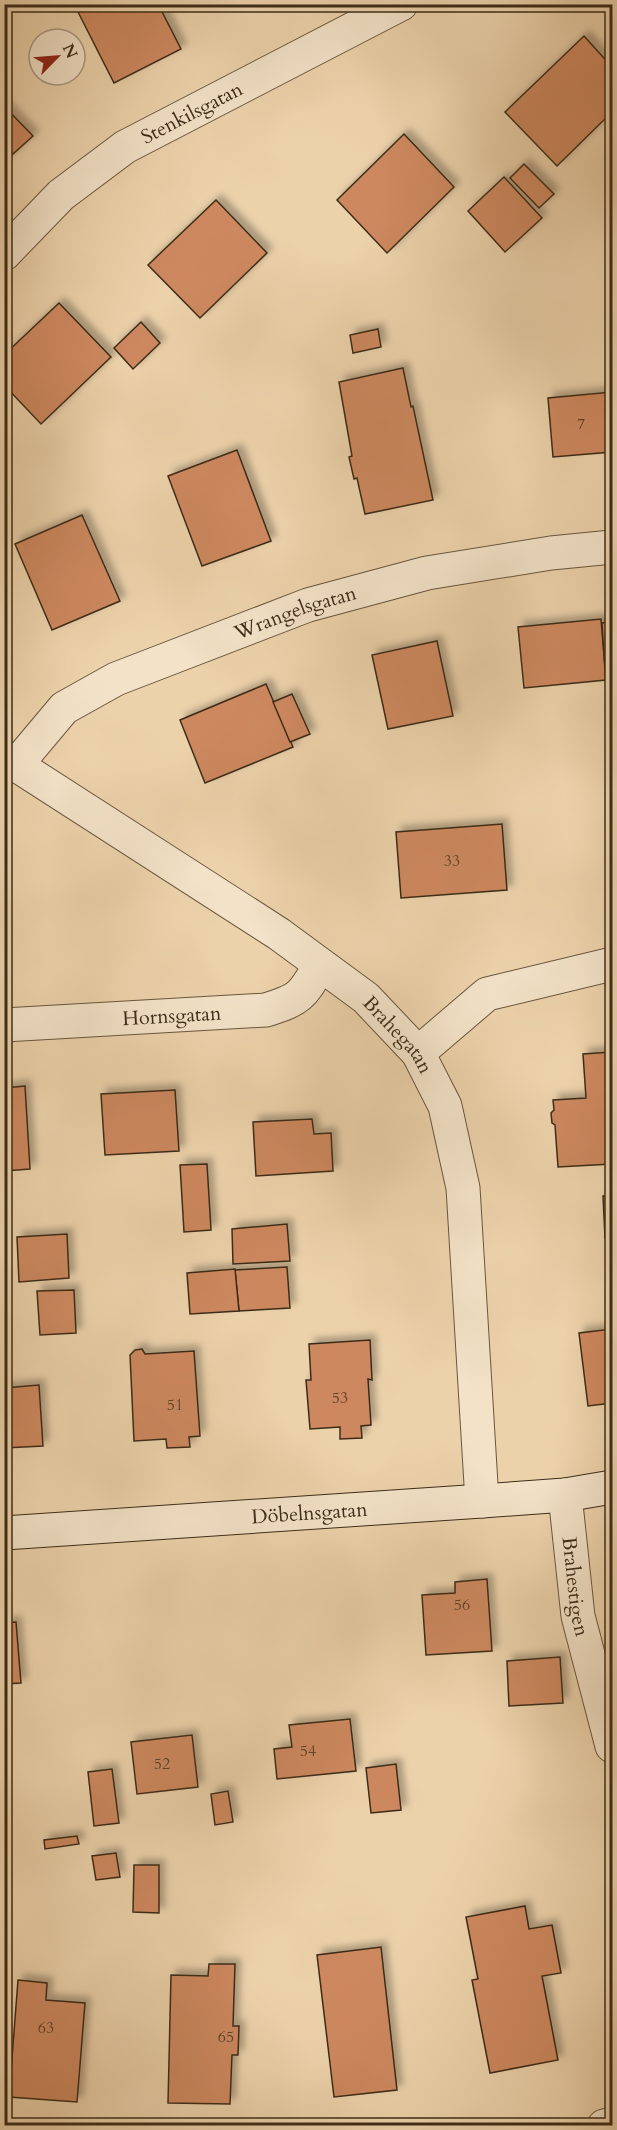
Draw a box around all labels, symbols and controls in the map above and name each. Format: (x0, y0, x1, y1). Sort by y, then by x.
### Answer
north arrow (27, 27, 87, 87)
text: N (57, 40, 83, 62)
street label: Stenkilsgatan (136, 75, 248, 150)
house number: 7 (577, 413, 585, 435)
street label: Wrangelsgatan (229, 579, 360, 646)
house number: 33 (444, 850, 460, 872)
street label: Brahegatan (357, 989, 440, 1079)
street label: Hornsgatan (121, 999, 223, 1032)
house number: 53 (332, 1387, 348, 1409)
house number: 51 (167, 1394, 183, 1416)
street label: Döbelnsgatan (250, 1495, 369, 1530)
street label: Brahestigen (556, 1535, 596, 1640)
house number: 56 (454, 1594, 470, 1616)
house number: 54 (300, 1740, 316, 1762)
house number: 52 (154, 1753, 170, 1775)
house number: 63 (38, 2017, 54, 2039)
house number: 65 (218, 2026, 234, 2048)

